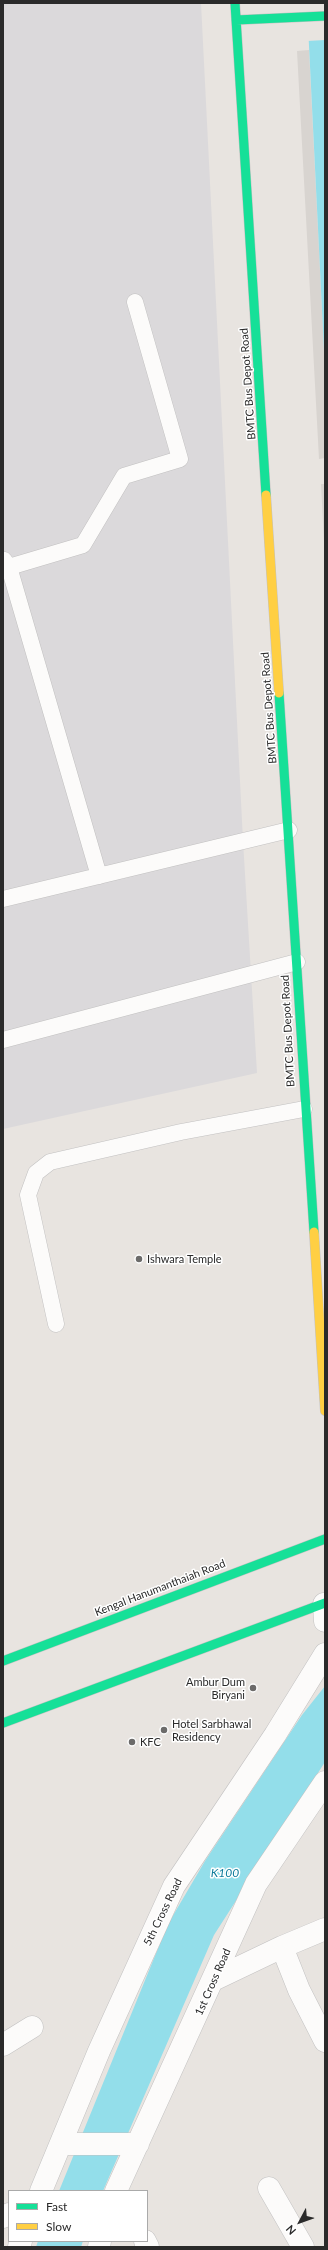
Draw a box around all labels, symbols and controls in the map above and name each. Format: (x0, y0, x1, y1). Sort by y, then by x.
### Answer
street label: BMTC Bus Depot Road (238, 328, 258, 440)
street label: BMTC Bus Depot Road (259, 652, 279, 764)
street label: BMTC Bus Depot Road (278, 975, 298, 1087)
place label: Ishwara Temple (147, 1252, 222, 1266)
marker: Ishwara Temple (134, 1254, 144, 1264)
street label: Kengal Hanumanthaiah Road (93, 1557, 227, 1619)
place label: Ambur Dum Biryani (186, 1675, 245, 1701)
marker: Ambur Dum Biryani (248, 1683, 258, 1693)
place label: Hotel Sarbhawal Residency (172, 1717, 251, 1743)
marker: Hotel Sarbhawal Residency (159, 1725, 169, 1735)
place label: KFC (140, 1735, 161, 1749)
marker: KFC (127, 1737, 137, 1747)
water label: K100 (211, 1866, 239, 1880)
street label: 5th Cross Road (141, 1876, 185, 1948)
street label: 1st Cross Road (192, 1946, 234, 2018)
legend (8, 2190, 148, 2242)
text: Fast (46, 2199, 67, 2214)
north arrow (280, 2202, 320, 2242)
text: Slow (46, 2219, 71, 2234)
text: N (283, 2223, 298, 2238)

